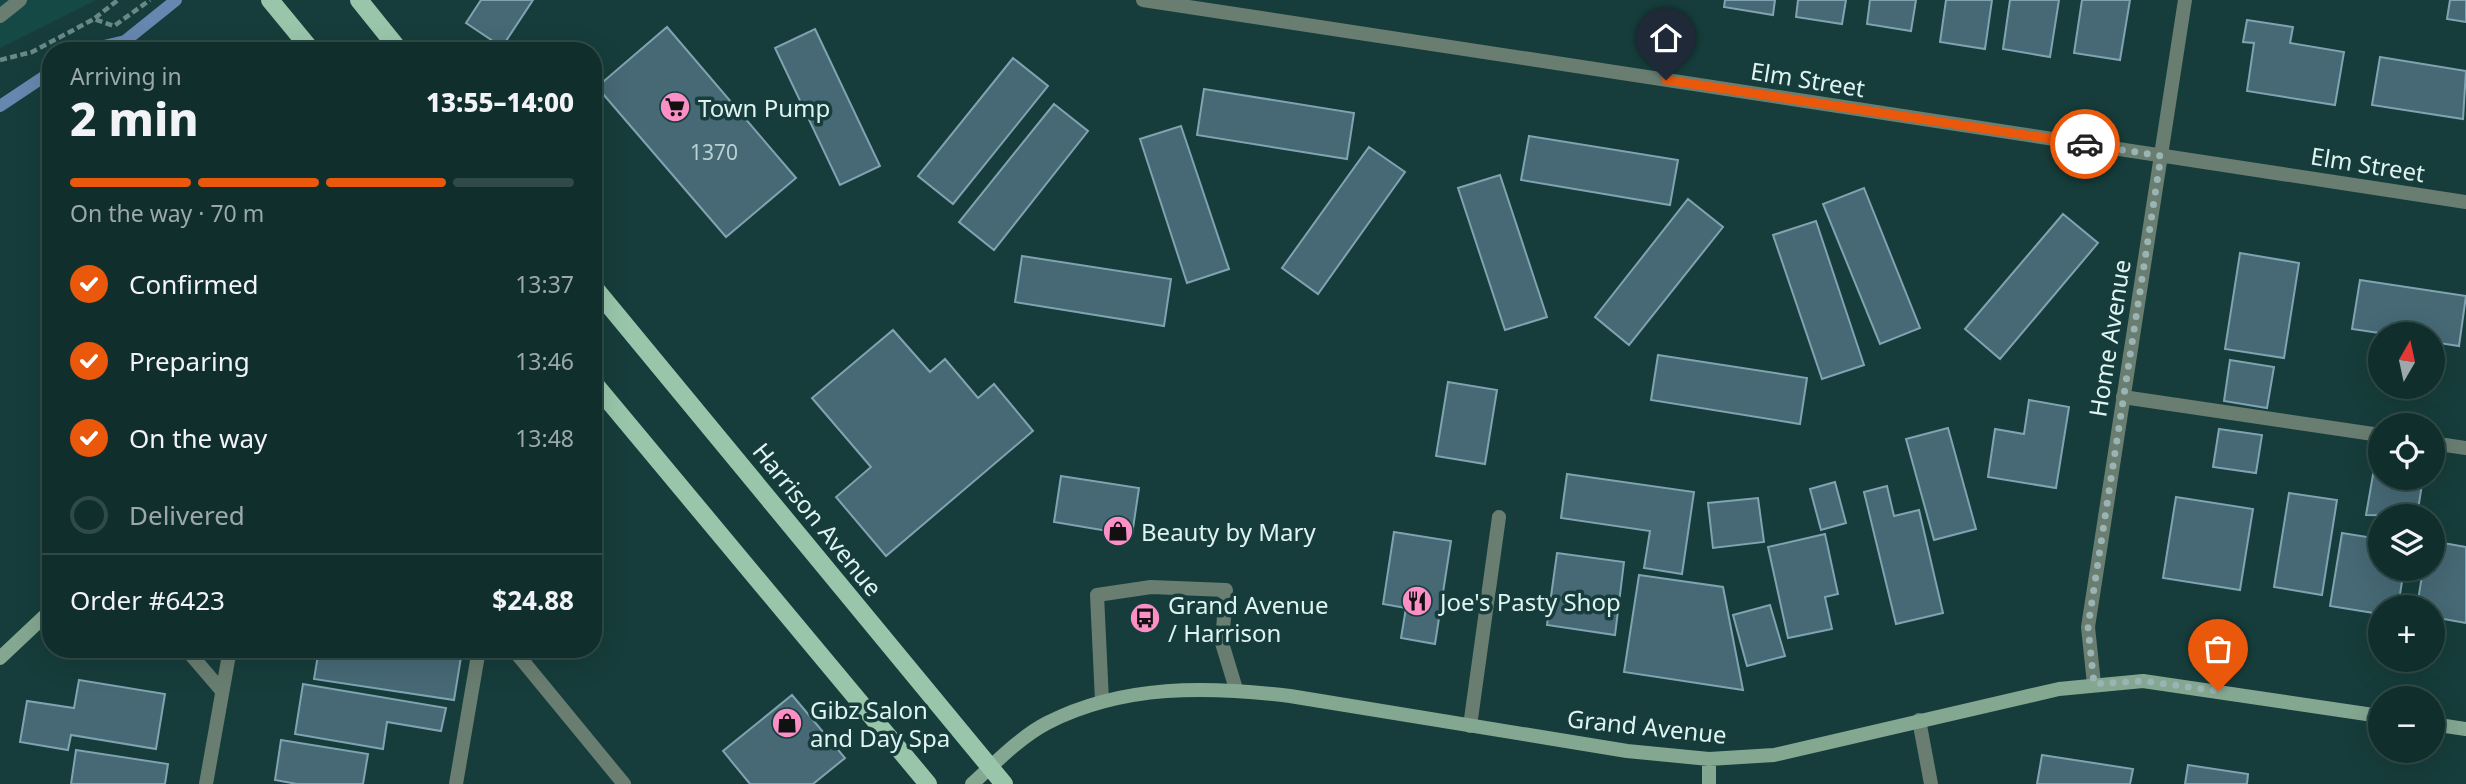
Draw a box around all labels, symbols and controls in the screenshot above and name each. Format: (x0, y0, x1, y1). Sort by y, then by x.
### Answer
pin (1636, 8, 1696, 80)
icon: home (1647, 19, 1685, 57)
street label: Elm Street (1749, 54, 1868, 104)
text: Arriving in (70, 60, 182, 92)
text: 13:55–14:00 (426, 84, 574, 120)
text: 2 min (70, 87, 199, 149)
supermarket icon: Town Pump (658, 90, 692, 124)
place label: Town Pump (698, 91, 830, 124)
courier (2050, 109, 2120, 179)
icon: car (2066, 125, 2104, 163)
house number: 1370 (690, 138, 738, 166)
street label: Elm Street (2309, 139, 2428, 189)
text: On the way · 70 m (70, 197, 264, 229)
street label: Home Avenue (2080, 257, 2138, 419)
icon: check (70, 265, 108, 303)
text: Confirmed (129, 266, 259, 302)
text: 13:37 (515, 268, 574, 300)
north arrow (2368, 322, 2445, 399)
map controls (2368, 322, 2445, 763)
icon: check (70, 342, 108, 380)
text: Preparing (129, 343, 250, 379)
text: 13:46 (515, 345, 574, 377)
button: locate (2368, 413, 2445, 490)
icon: check (70, 419, 108, 457)
text: On the way (129, 420, 267, 456)
text: 13:48 (515, 422, 574, 454)
street label: Harrison Avenue (746, 435, 890, 603)
text: Delivered (129, 497, 245, 533)
button: layers (2368, 504, 2445, 581)
shop icon: Beauty by Mary (1101, 514, 1135, 548)
place label: Beauty by Mary (1141, 515, 1316, 548)
text: Order #6423 (70, 582, 225, 618)
text: $24.88 (492, 582, 574, 618)
restaurant icon: Joe's Pasty Shop (1400, 584, 1434, 618)
place label: Joe's Pasty Shop (1438, 585, 1621, 618)
place label: Grand Avenue / Harrison (1168, 588, 1328, 649)
button: + (2368, 595, 2445, 672)
bus stop icon: Grand Avenue / Harrison (1128, 601, 1162, 635)
pin (2188, 619, 2248, 691)
icon: bag (2199, 630, 2237, 668)
button: − (2368, 686, 2445, 763)
place label: Gibz Salon and Day Spa (810, 693, 950, 754)
street label: Grand Avenue (1565, 701, 1729, 751)
shop icon: Gibz Salon and Day Spa (770, 706, 804, 740)

